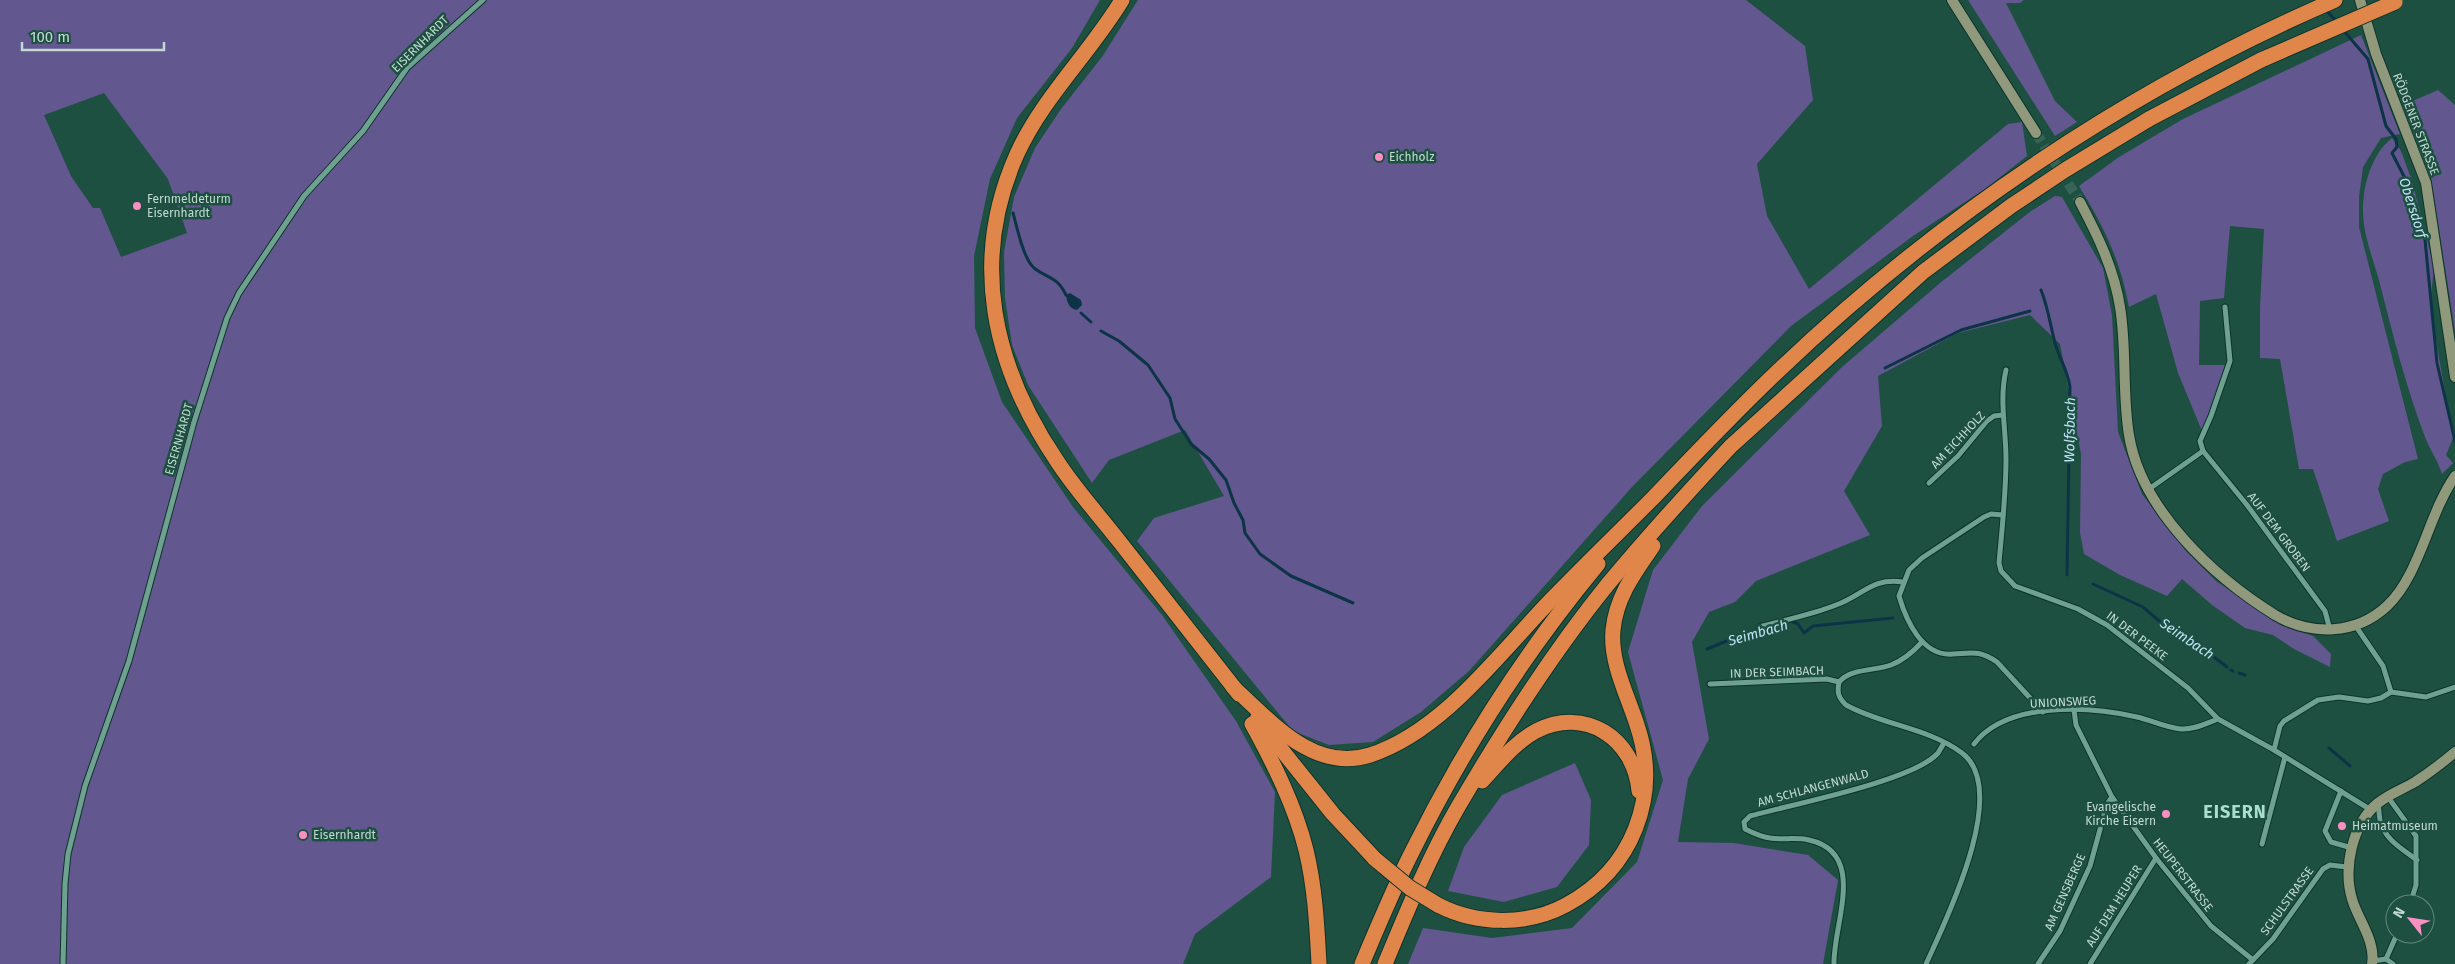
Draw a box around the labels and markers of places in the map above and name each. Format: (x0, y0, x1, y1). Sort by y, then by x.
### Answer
place label: Eichholz (1389, 150, 1435, 164)
marker: Eichholz (1373, 151, 1385, 163)
place label: Fernmeldeturm Eisernhardt (147, 192, 231, 220)
marker: Fernmeldeturm Eisernhardt (131, 200, 143, 212)
place label: Evangelische Kirche Eisern (2085, 800, 2156, 828)
marker: Evangelische Kirche Eisern (2160, 808, 2172, 820)
place label: Heimatmuseum (2352, 819, 2438, 833)
marker: Heimatmuseum (2336, 820, 2348, 832)
place label: Eisernhardt (313, 828, 377, 842)
marker: Eisernhardt (297, 829, 309, 841)

